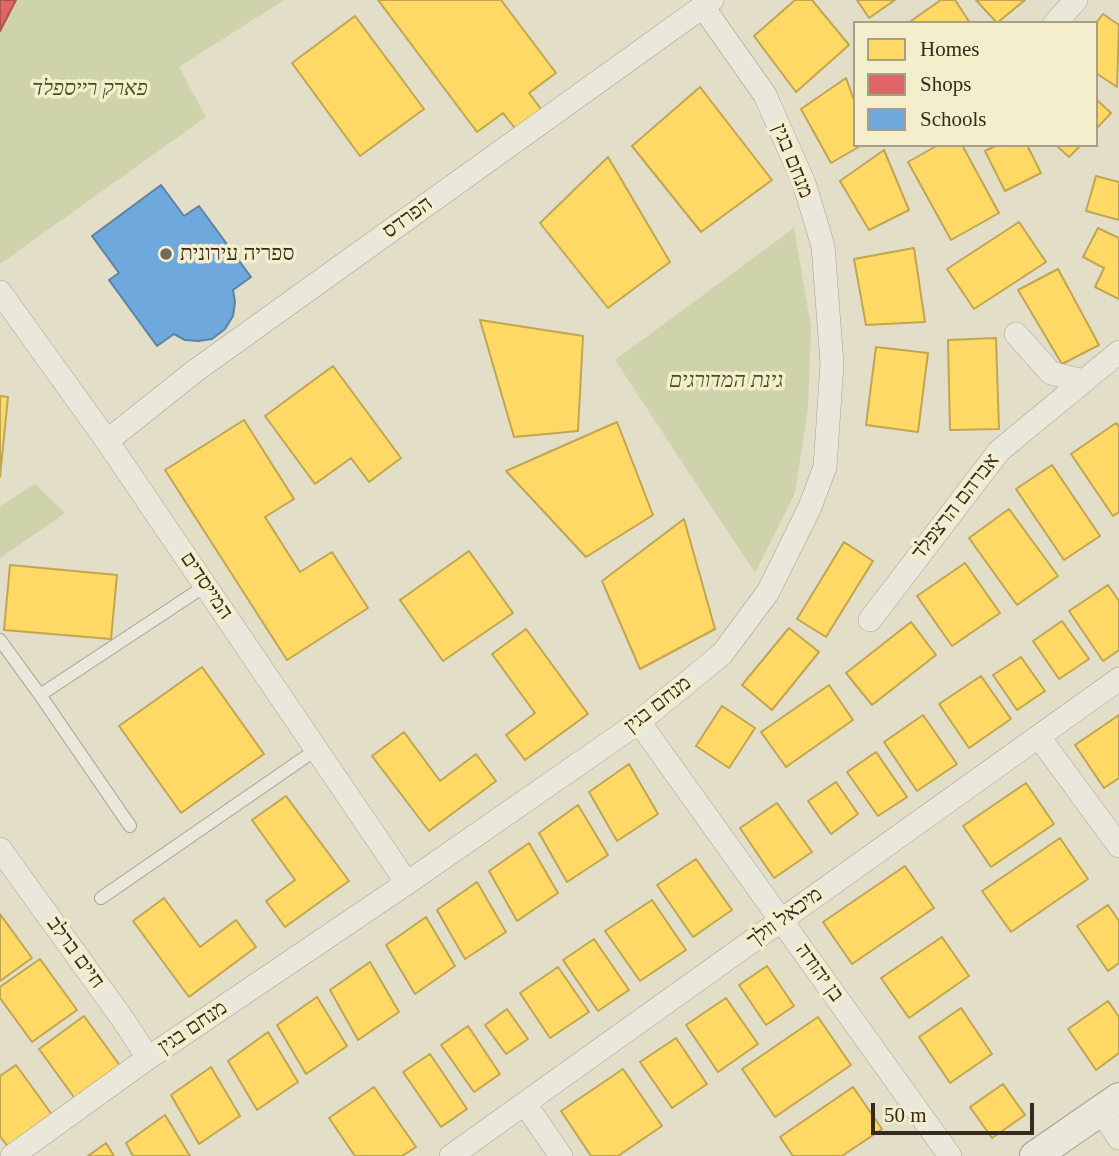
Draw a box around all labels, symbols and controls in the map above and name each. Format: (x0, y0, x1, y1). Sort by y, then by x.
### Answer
legend (853, 21, 1098, 147)
text: Homes (920, 37, 980, 61)
text: Shops (920, 72, 971, 96)
park label: פארק רייספלד (32, 76, 148, 102)
text: Schools (920, 107, 987, 131)
street label: מנחם בגין (766, 120, 818, 202)
street label: הפרדס (378, 192, 438, 244)
place label: ספריה עירונית (180, 241, 294, 267)
marker: ספריה עירונית (158, 246, 174, 262)
park label: גינת המדורגים (669, 368, 783, 394)
street label: אברהם הרצפלד (907, 449, 1005, 565)
street label: המייסדים (174, 547, 238, 625)
street label: מנחם בגין (620, 671, 696, 739)
street label: מיכאל וולך (742, 882, 828, 954)
street label: חיים ברלב (41, 912, 109, 994)
street label: בן יהודה (789, 939, 849, 1007)
street label: מנחם בגין (154, 996, 232, 1060)
scale bar (874, 1090, 1037, 1134)
text: 50 m (884, 1103, 927, 1127)

